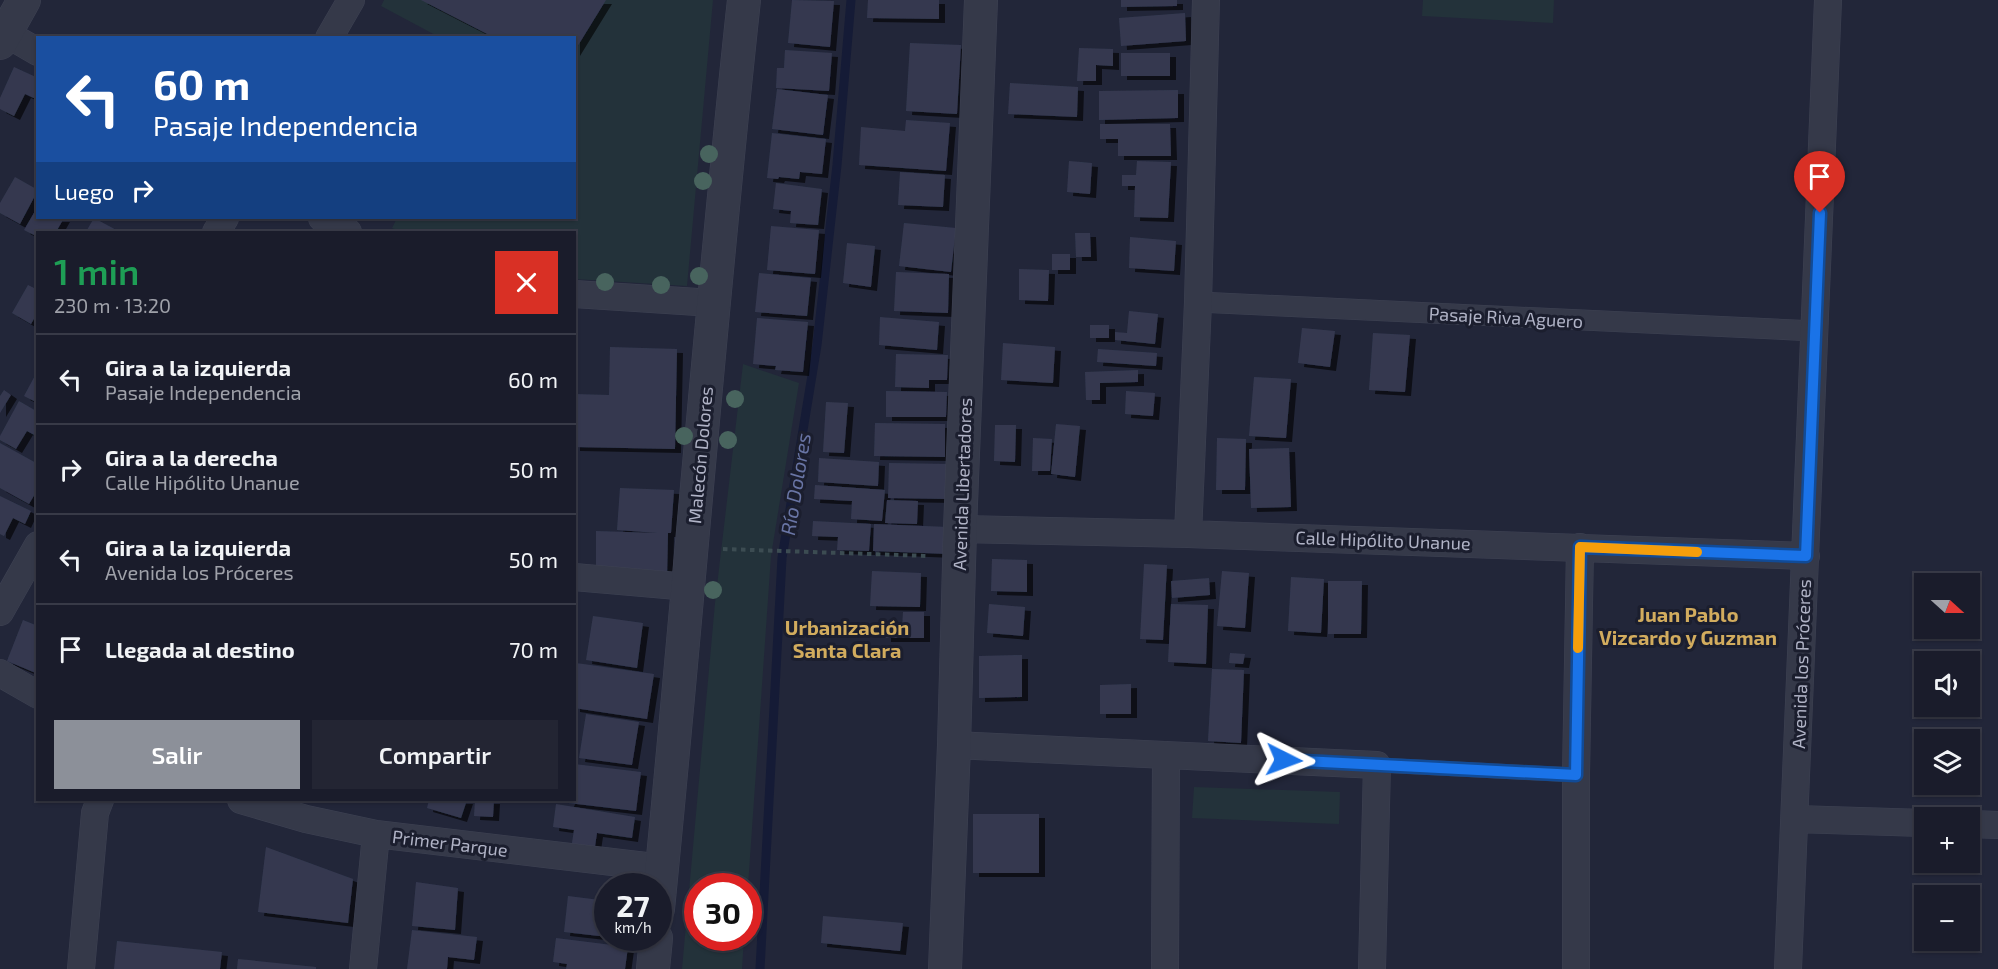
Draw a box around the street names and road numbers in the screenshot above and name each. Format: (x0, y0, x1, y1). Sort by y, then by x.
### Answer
street label: Pasaje Riva Aguero (1428, 302, 1584, 332)
street label: Malecón Dolores (683, 386, 717, 524)
street label: Avenida Libertadores (948, 397, 976, 571)
street label: Calle Hipólito Unanue (1295, 526, 1471, 554)
street label: Avenida los Próceres (1787, 579, 1815, 749)
street label: Primer Parque (391, 825, 509, 861)

